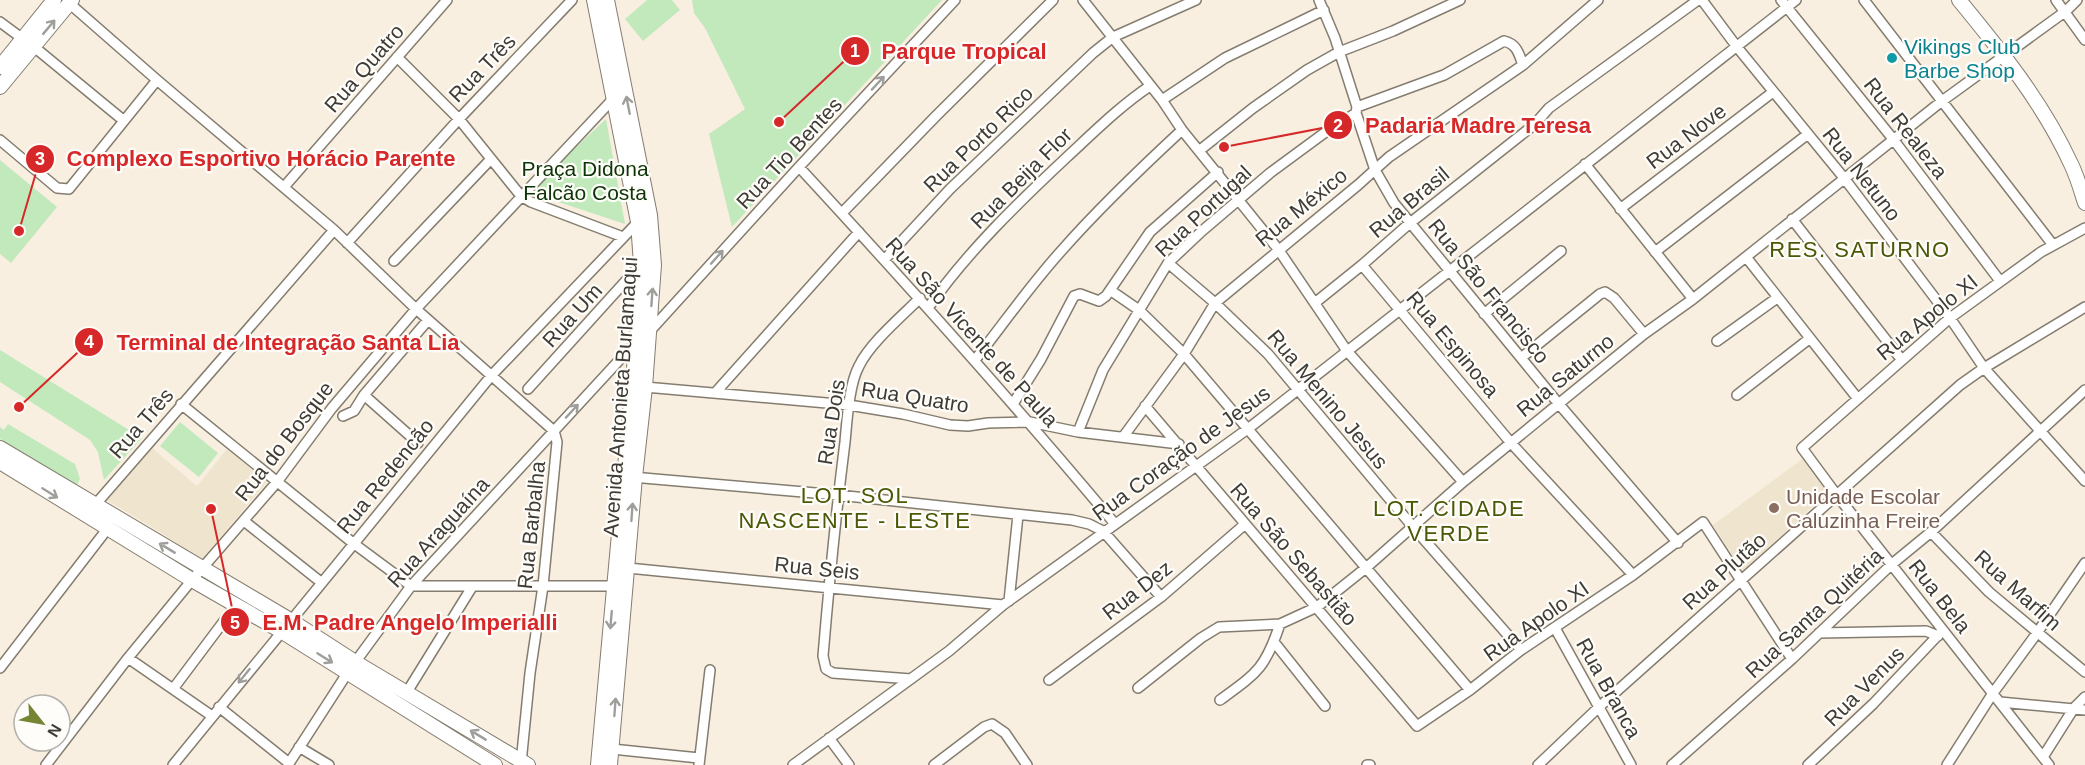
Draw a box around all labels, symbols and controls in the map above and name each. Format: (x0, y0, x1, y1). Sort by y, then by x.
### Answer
street label: Rua Quatro (320, 19, 408, 117)
one-way arrow (42, 20, 56, 35)
street label: Rua Três (444, 29, 520, 107)
callout: Parque Tropical (840, 31, 1059, 71)
place label: Vikings Club Barbe Shop (1904, 35, 2020, 82)
text: Parque Tropical (881, 39, 1047, 64)
text: 1 (850, 41, 860, 61)
marker: Vikings Club Barbe Shop (1885, 51, 1899, 65)
street label: Rua Realeza (1860, 73, 1953, 183)
one-way arrow (871, 76, 885, 91)
street label: Rua Porto Rico (919, 81, 1037, 197)
street label: Rua Tio Bentes (732, 93, 846, 213)
one-way arrow (622, 96, 633, 115)
street label: Rua Nove (1642, 99, 1730, 173)
callout: Padaria Madre Teresa (1323, 105, 1603, 145)
text: Padaria Madre Teresa (1365, 113, 1592, 138)
text: 2 (1333, 116, 1343, 136)
street label: Rua Beija Flor (966, 123, 1076, 233)
street label: Rua Netuno (1818, 123, 1906, 225)
callout: Complexo Esportivo Horácio Parente (25, 139, 467, 179)
text: Complexo Esportivo Horácio Parente (67, 146, 455, 171)
text: 3 (35, 149, 45, 169)
park label: Praça Didona Falcão Costa (521, 157, 649, 204)
street label: Rua Portugal (1150, 161, 1256, 261)
street label: Rua Brasil (1365, 162, 1453, 242)
street label: Rua México (1251, 163, 1351, 251)
street label: Rua São Francisco (1424, 214, 1554, 368)
street label: Rua São Vicente de Paula (881, 233, 1063, 431)
district label: RES. SATURNO (1769, 237, 1951, 262)
one-way arrow (710, 250, 724, 265)
street label: Avenida Antonieta Burlamaqui (599, 256, 641, 538)
street label: Rua Apolo XI (1872, 269, 1982, 365)
street label: Rua Um (538, 279, 606, 351)
street label: Rua Espinosa (1402, 287, 1504, 402)
one-way arrow (647, 288, 658, 308)
callout: Terminal de Integração Santa Lia (74, 322, 471, 362)
street label: Rua Menino Jesus (1263, 325, 1393, 473)
street label: Rua Saturno (1512, 329, 1618, 421)
text: Terminal de Integração Santa Lia (116, 330, 460, 355)
text: 4 (84, 332, 94, 352)
street label: Rua do Bosque (230, 377, 338, 505)
street label: Rua Quatro (860, 377, 970, 417)
street label: Rua Dois (813, 378, 849, 466)
street label: Rua Coração de Jesus (1088, 381, 1274, 525)
street label: Rua Três (104, 383, 178, 463)
one-way arrow (565, 404, 579, 419)
street label: Rua Redencão (332, 414, 438, 538)
street label: Rua Barbalha (513, 460, 549, 590)
street label: Rua Araguaína (383, 472, 494, 592)
street label: Rua São Sebastião (1226, 478, 1362, 630)
district label: LOT. SOL NASCENTE - LESTE (738, 483, 972, 533)
place label: Unidade Escolar Caluzinha Freire (1786, 485, 1940, 532)
one-way arrow (41, 487, 58, 499)
district label: LOT. CIDADE VERDE (1373, 496, 1525, 546)
marker: Unidade Escolar Caluzinha Freire (1767, 501, 1781, 515)
one-way arrow (627, 503, 638, 523)
street label: Rua Plutão (1678, 528, 1770, 614)
one-way arrow (159, 542, 176, 554)
street label: Rua Santa Quitéria (1741, 543, 1887, 682)
street label: Rua Marfim (1970, 545, 2066, 635)
street label: Rua Seis (773, 552, 861, 584)
street label: Rua Bela (1904, 555, 1976, 637)
street label: Rua Dez (1098, 556, 1176, 624)
street label: Rua Apolo XI (1479, 576, 1593, 666)
callout: E.M. Padre Angelo Imperialli (220, 602, 570, 642)
one-way arrow (605, 609, 616, 629)
text: E.M. Padre Angelo Imperialli (262, 610, 558, 635)
text: 5 (230, 613, 240, 633)
street label: Rua Branca (1572, 634, 1646, 742)
street label: Rua Venus (1820, 642, 1908, 730)
one-way arrow (316, 653, 333, 665)
one-way arrow (238, 668, 251, 684)
north arrow (12, 693, 72, 753)
one-way arrow (610, 697, 621, 717)
text: N (44, 721, 65, 740)
one-way arrow (470, 729, 487, 741)

